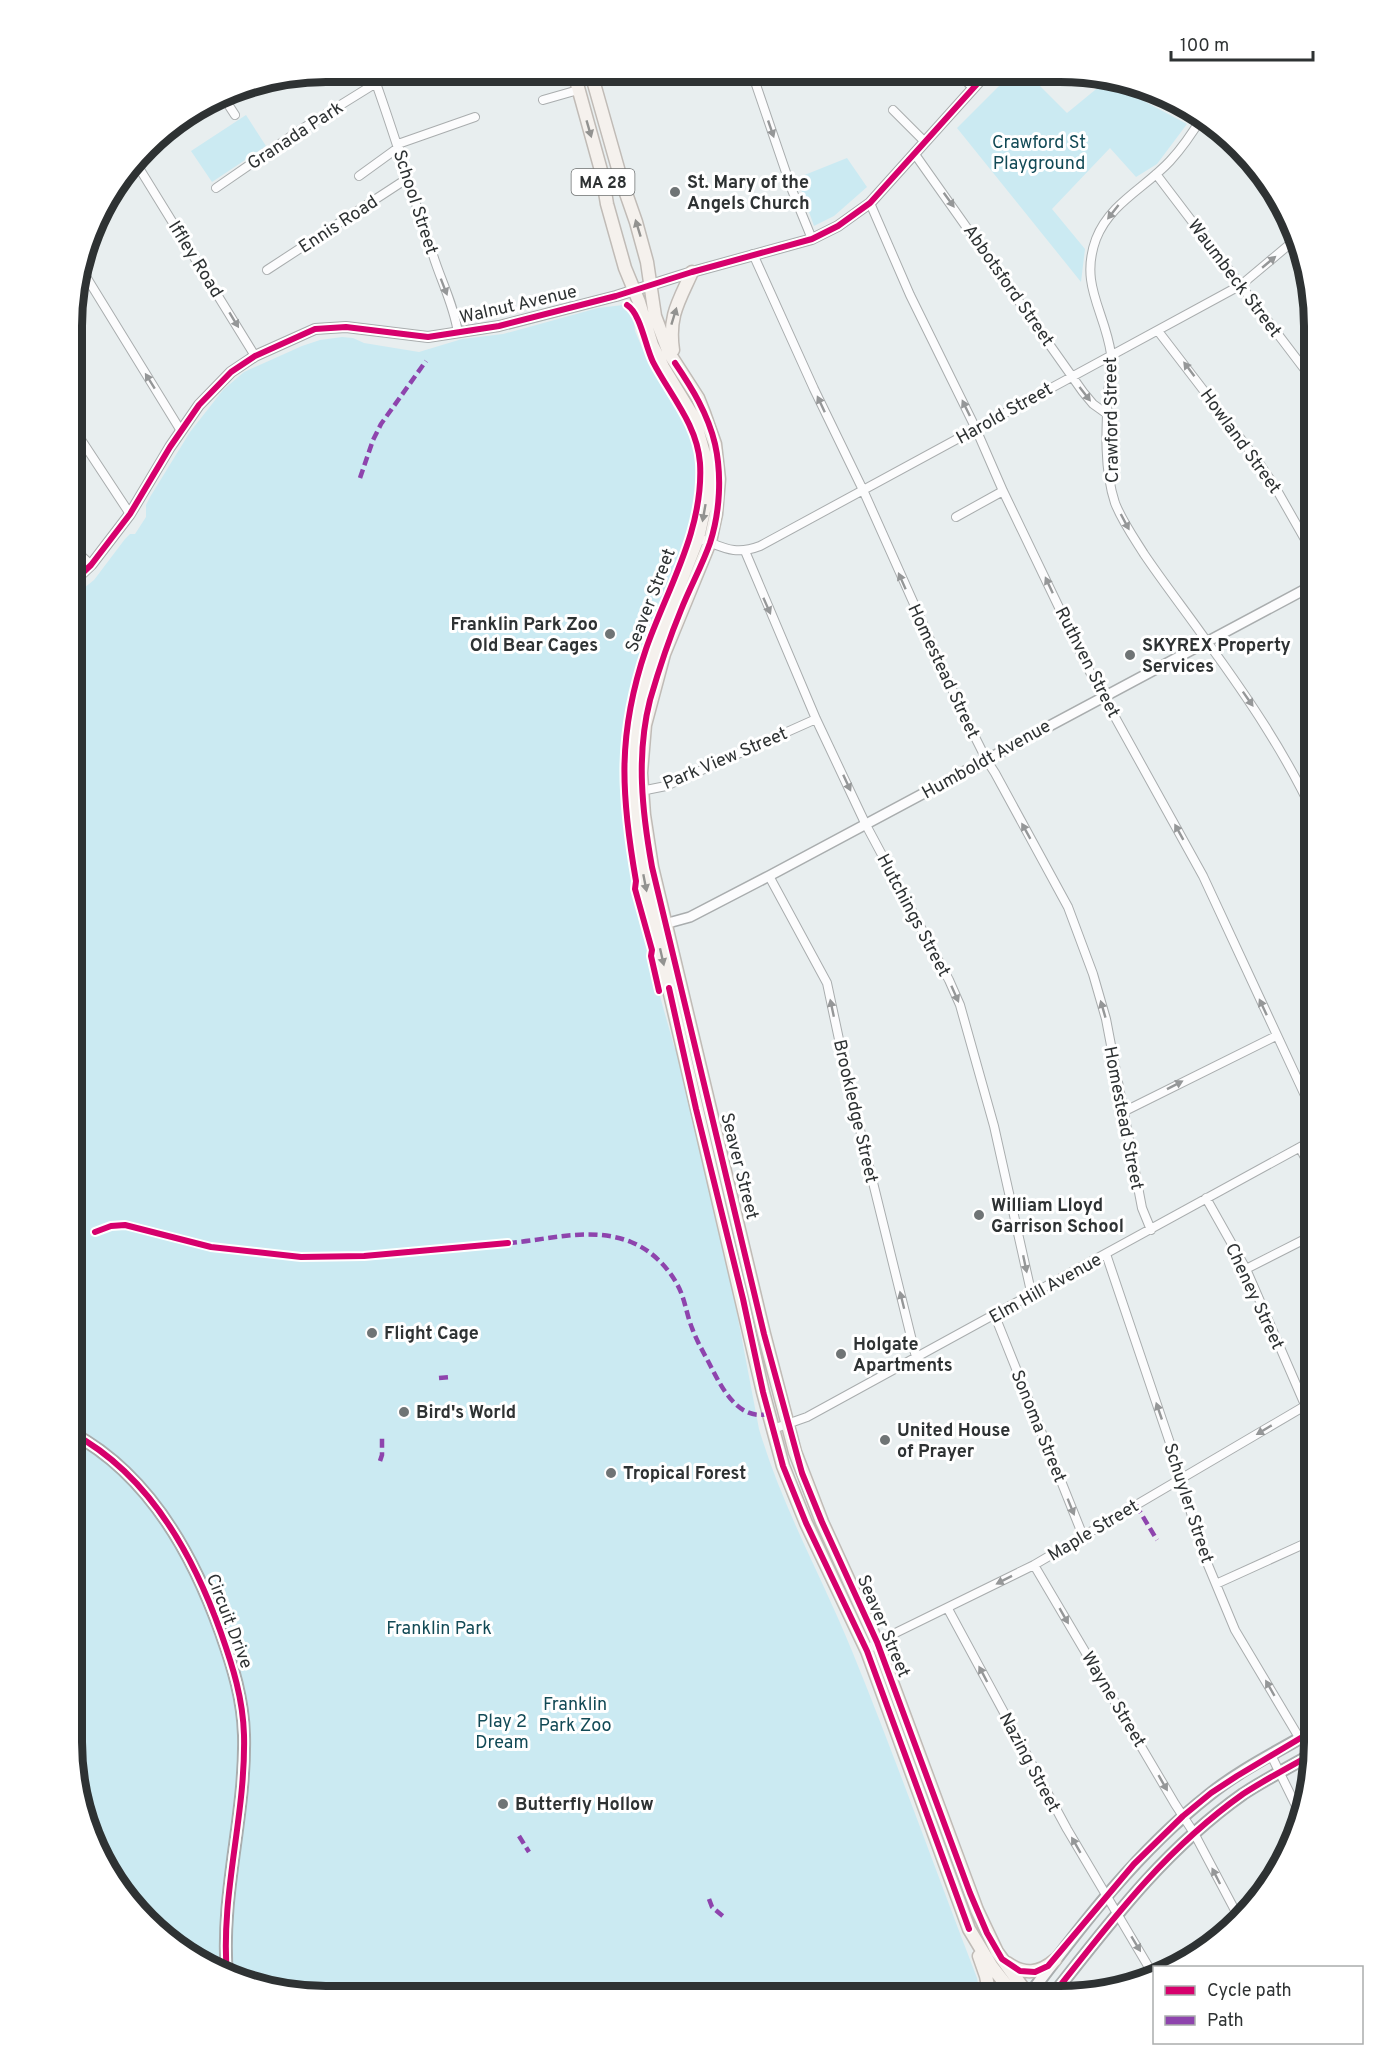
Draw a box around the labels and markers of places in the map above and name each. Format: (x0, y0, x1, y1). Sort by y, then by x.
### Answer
place label: St. Mary of the Angels Church (687, 172, 810, 216)
marker: St. Mary of the Angels Church (668, 185, 682, 199)
place label: Franklin Park Zoo Old Bear Cages (451, 614, 598, 658)
marker: Franklin Park Zoo Old Bear Cages (603, 627, 617, 641)
place label: SKYREX Property Services (1142, 635, 1291, 679)
marker: SKYREX Property Services (1123, 648, 1137, 662)
place label: William Lloyd Garrison School (991, 1195, 1124, 1239)
marker: William Lloyd Garrison School (972, 1208, 986, 1222)
place label: Flight Cage (384, 1323, 479, 1346)
marker: Flight Cage (365, 1326, 379, 1340)
place label: Holgate Apartments (853, 1334, 953, 1378)
marker: Holgate Apartments (834, 1347, 848, 1361)
place label: Bird's World (416, 1402, 516, 1425)
marker: Bird's World (397, 1405, 411, 1419)
place label: United House of Prayer (897, 1420, 1010, 1464)
marker: United House of Prayer (878, 1433, 892, 1447)
place label: Tropical Forest (623, 1463, 746, 1486)
marker: Tropical Forest (604, 1466, 618, 1480)
place label: Butterfly Hollow (515, 1794, 654, 1817)
marker: Butterfly Hollow (496, 1797, 510, 1811)

